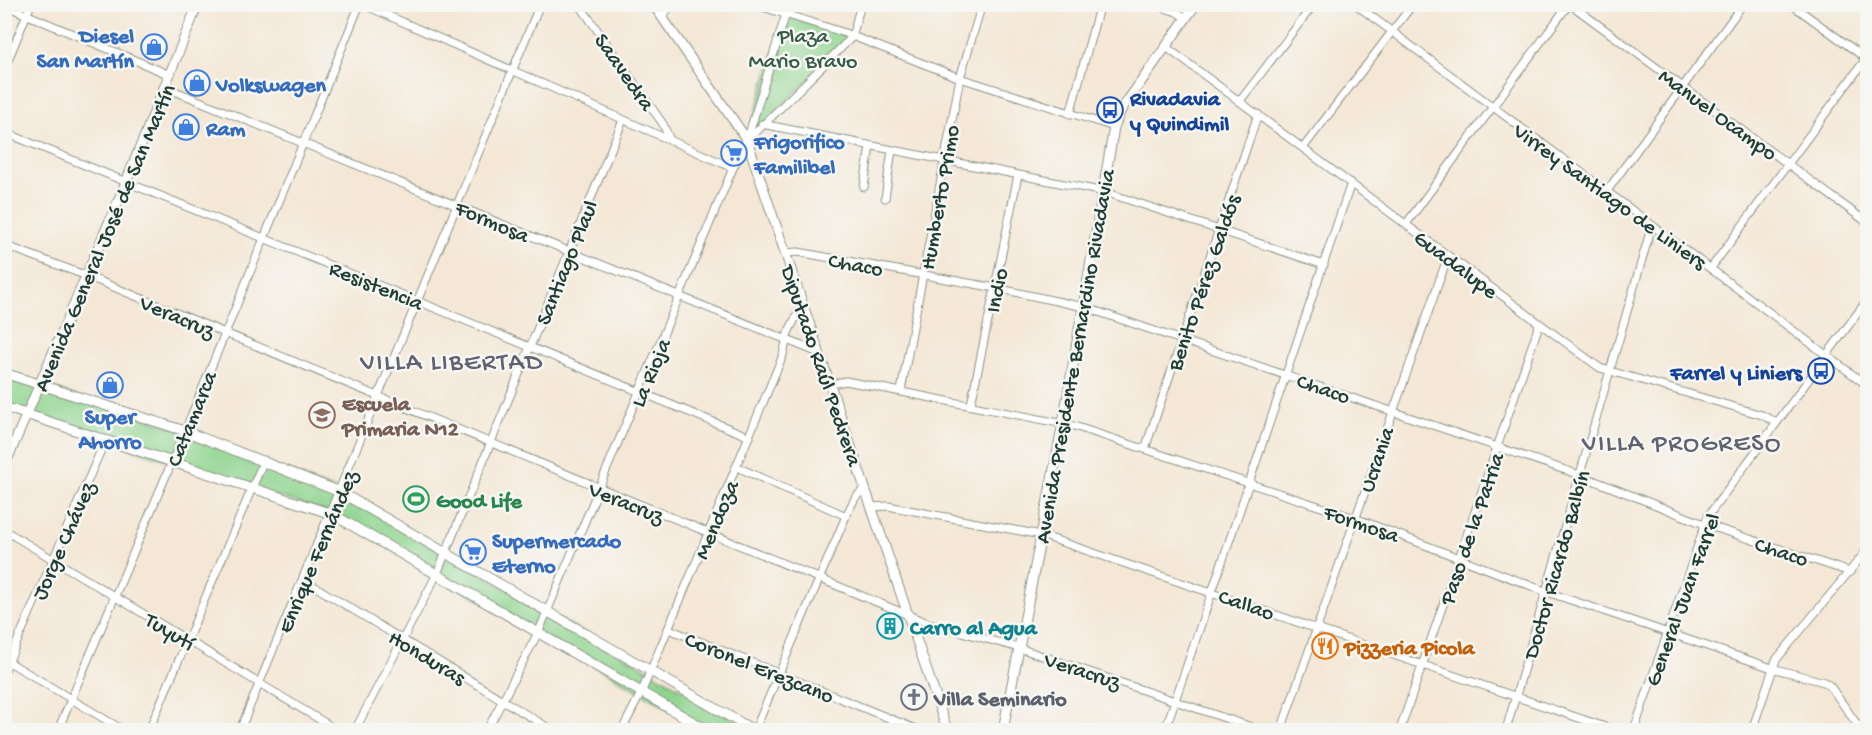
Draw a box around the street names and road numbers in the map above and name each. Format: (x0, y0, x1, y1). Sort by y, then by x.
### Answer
street label: Saavedra (587, 30, 659, 118)
street label: Manuel Ocampo (1652, 64, 1781, 168)
street label: Avenida General José de San Martín (30, 80, 184, 396)
street label: Virrey Santiago de Liniers (1506, 119, 1711, 278)
street label: Humberto Primo (916, 123, 967, 272)
street label: Avenida Presidente Bernardino Rivadavia (1031, 167, 1123, 546)
street label: Benito Pérez Galdós (1163, 191, 1248, 376)
street label: Formosa (450, 196, 533, 251)
street label: Santiago Plaul (532, 197, 606, 330)
street label: Guadalupe (1407, 226, 1502, 307)
street label: Chaco (826, 249, 885, 285)
street label: Resistencia (325, 257, 427, 319)
street label: Diputado Raúl Pedrera (772, 261, 866, 471)
street label: Indio (982, 266, 1016, 315)
street label: Veracruz (134, 291, 219, 347)
street label: La Rioja (627, 335, 679, 412)
street label: Catamarca (163, 367, 225, 471)
street label: Chaco (1293, 370, 1353, 412)
street label: Ucrania (1355, 423, 1402, 497)
street label: Paso de la Patria (1435, 449, 1512, 610)
street label: Enrique Fernández (274, 466, 366, 638)
street label: Doctor Ricardo Balbín (1519, 467, 1598, 664)
street label: Mendoza (690, 476, 747, 564)
street label: Jorge Chávez (28, 477, 104, 605)
street label: Veracruz (583, 478, 668, 532)
street label: Formosa (1319, 500, 1402, 551)
street label: General Juan Farrel (1641, 510, 1728, 690)
street label: Chaco (1751, 533, 1811, 575)
street label: Callao (1214, 585, 1277, 628)
street label: Tuyutí (138, 607, 200, 659)
street label: Honduras (382, 626, 470, 693)
street label: Coronel Erezcano (680, 628, 837, 711)
street label: Veracruz (1039, 648, 1125, 698)

